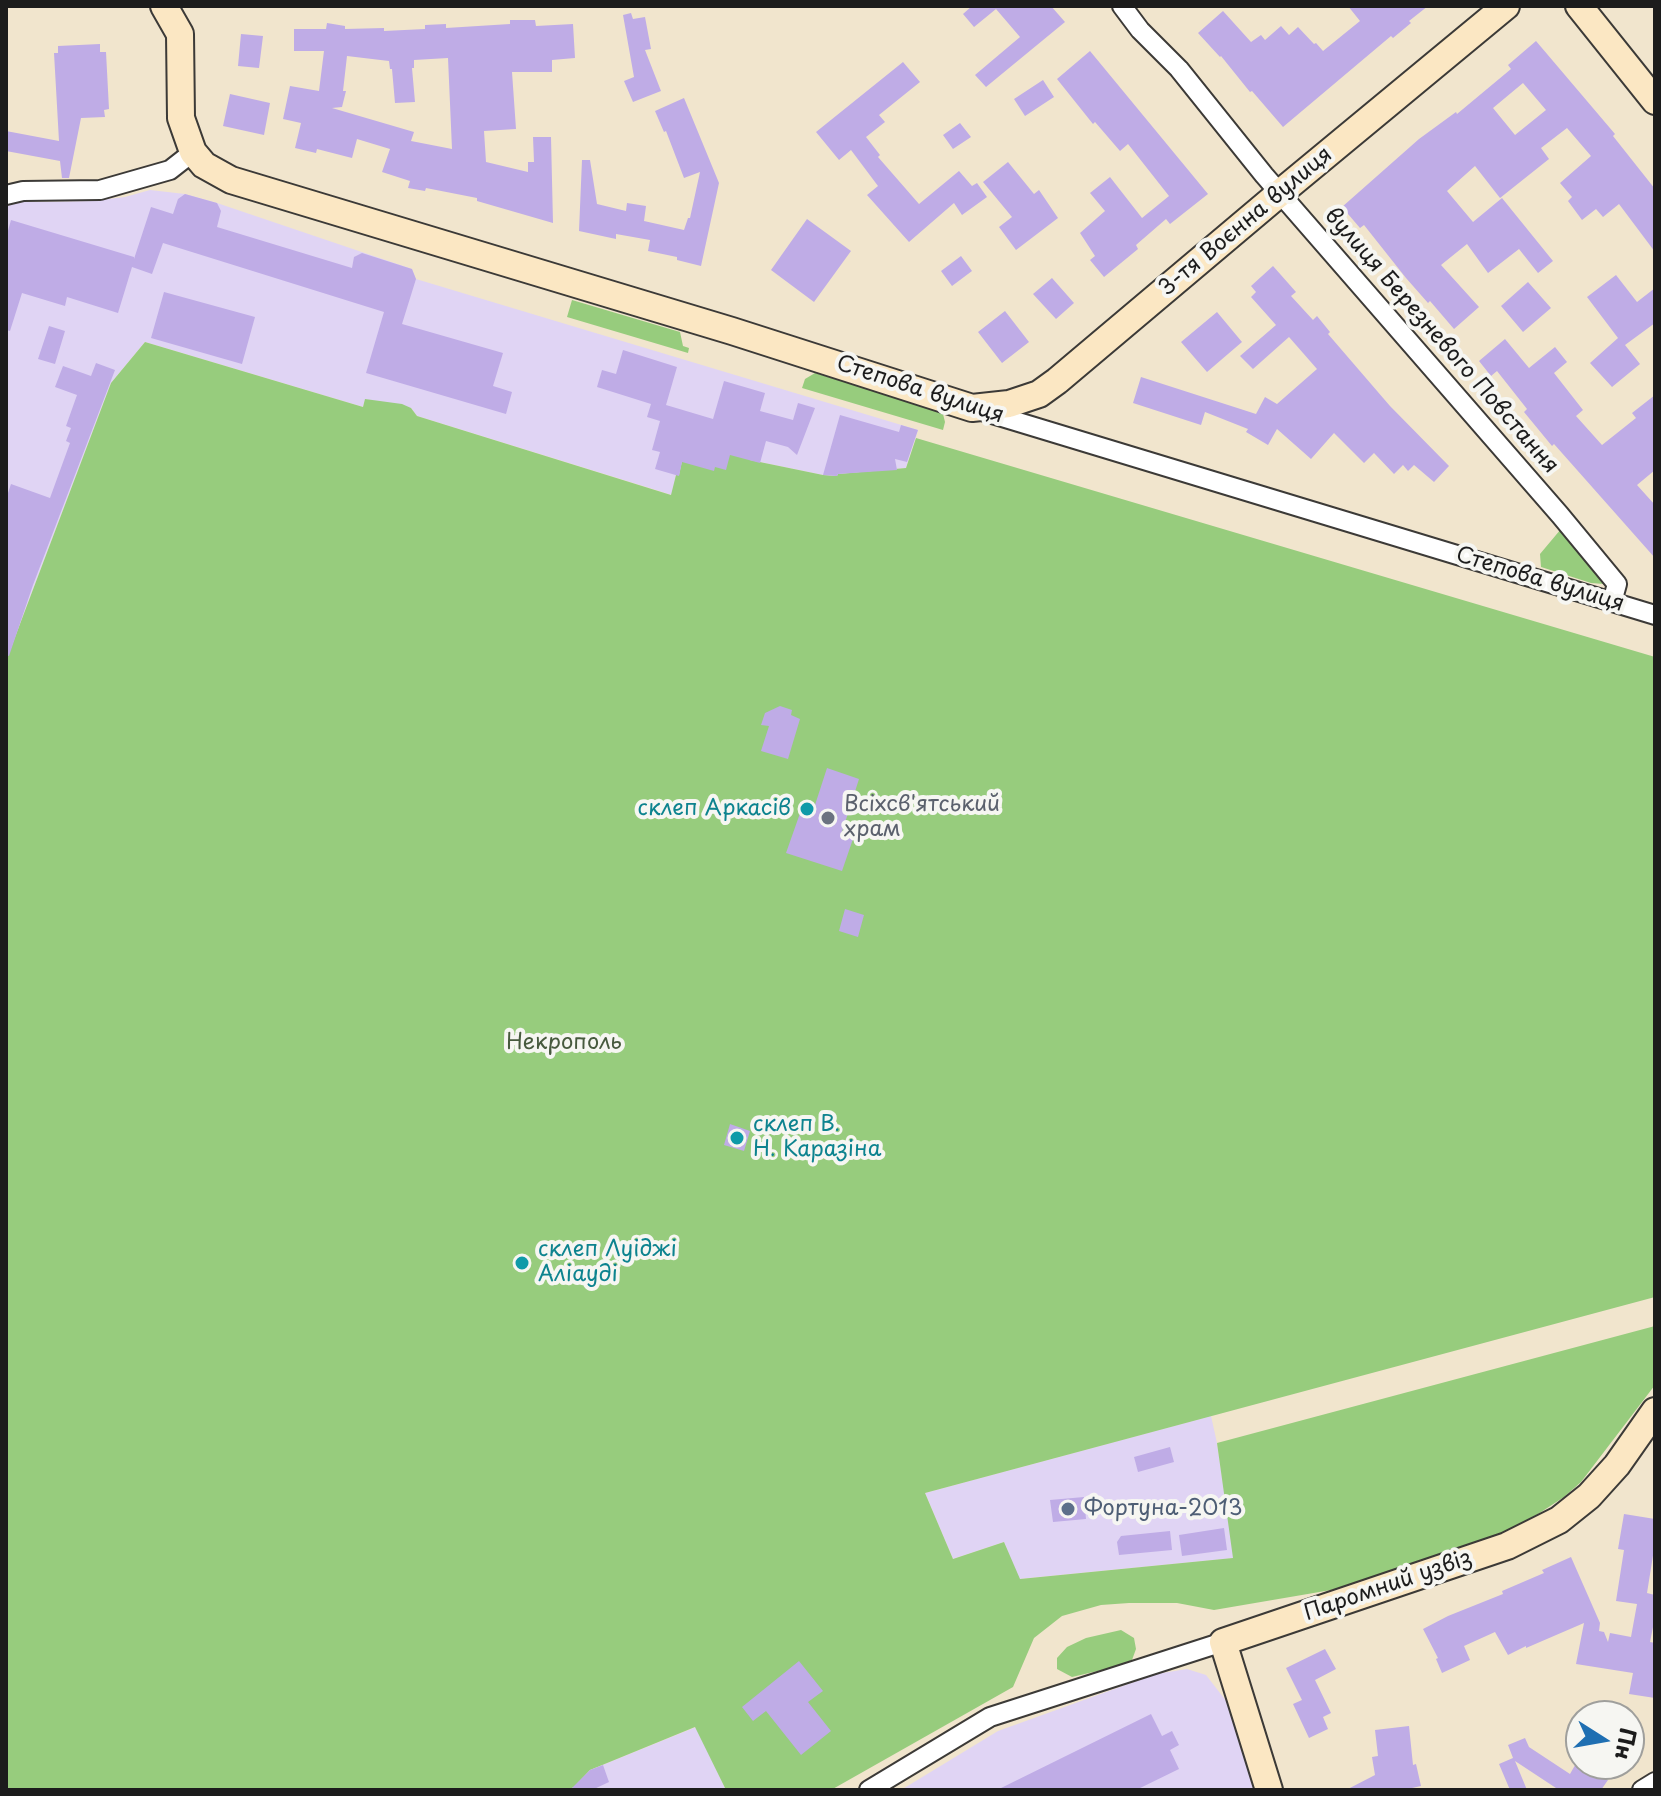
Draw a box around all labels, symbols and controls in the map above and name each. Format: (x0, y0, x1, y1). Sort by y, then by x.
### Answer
street label: 3-тя Воєнна вулиця (1154, 142, 1338, 302)
street label: вулиця Березневого Повстання (1318, 203, 1564, 479)
street label: Степова вулиця (833, 350, 1007, 430)
street label: Степова вулиця (1453, 542, 1627, 618)
place label: Всіхсв'ятський храм (844, 792, 1000, 844)
place label: склеп Аркасів (638, 796, 791, 822)
marker: склеп Аркасів (798, 800, 816, 818)
marker: Всіхсв'ятський храм (819, 809, 837, 827)
park label: Некрополь (506, 1030, 622, 1056)
place label: склеп В. Н. Каразіна (753, 1112, 881, 1164)
marker: склеп В. Н. Каразіна (728, 1129, 746, 1147)
place label: склеп Луіджі Аліауді (538, 1237, 677, 1288)
marker: склеп Луіджі Аліауді (513, 1254, 531, 1272)
place label: Фортуна-2013 (1084, 1496, 1243, 1522)
marker: Фортуна-2013 (1059, 1500, 1077, 1518)
street label: Паромний узвіз (1301, 1545, 1475, 1627)
north arrow (1565, 1700, 1645, 1780)
text: Пн (1608, 1725, 1646, 1763)

